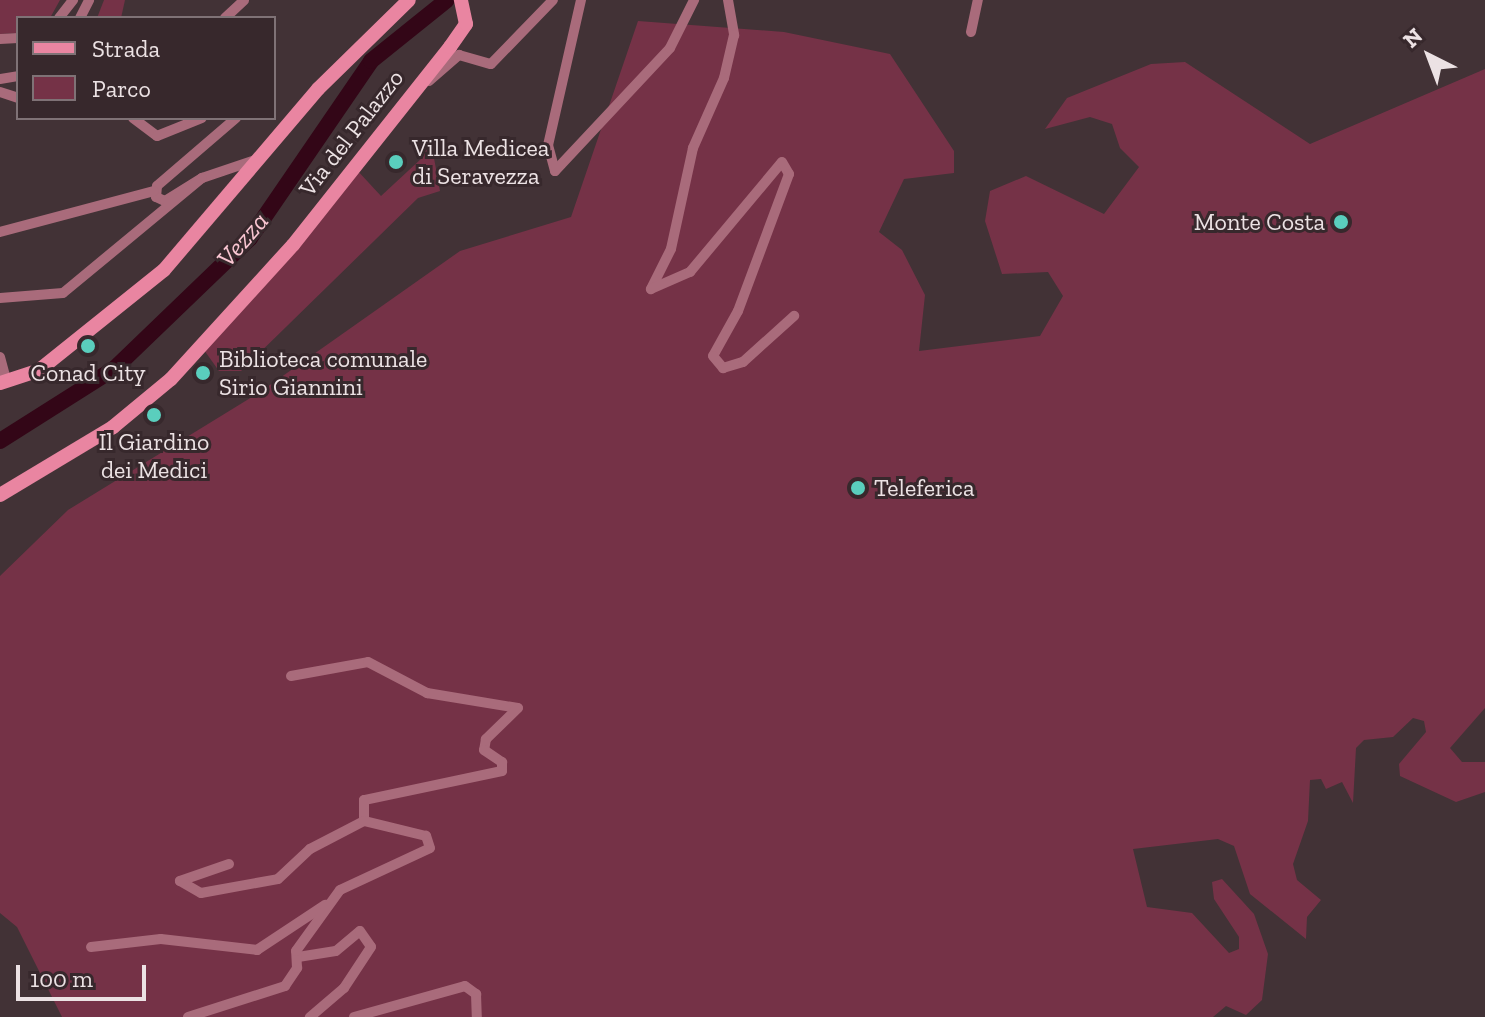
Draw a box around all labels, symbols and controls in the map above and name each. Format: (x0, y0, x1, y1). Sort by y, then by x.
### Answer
legend (16, 16, 276, 120)
north arrow (1389, 16, 1469, 96)
text: N (1397, 22, 1428, 53)
text: Strada (92, 34, 160, 63)
street label: Via del Palazzo (293, 64, 409, 202)
text: Parco (92, 74, 151, 103)
place label: Villa Medicea di Seravezza (412, 134, 549, 190)
marker: Villa Medicea di Seravezza (387, 153, 405, 171)
water label: Vezza (211, 206, 275, 274)
place label: Monte Costa (1194, 208, 1325, 236)
marker: Monte Costa (1332, 213, 1350, 231)
marker: Conad City (79, 337, 97, 355)
place label: Biblioteca comunale Sirio Giannini (219, 345, 427, 401)
place label: Conad City (30, 359, 146, 387)
marker: Biblioteca comunale Sirio Giannini (194, 364, 212, 382)
marker: Il Giardino dei Medici (145, 406, 163, 424)
place label: Il Giardino dei Medici (99, 428, 209, 484)
place label: Teleferica (874, 474, 975, 502)
marker: Teleferica (849, 479, 867, 497)
scale bar (20, 949, 150, 999)
text: 100 m (30, 964, 93, 993)

